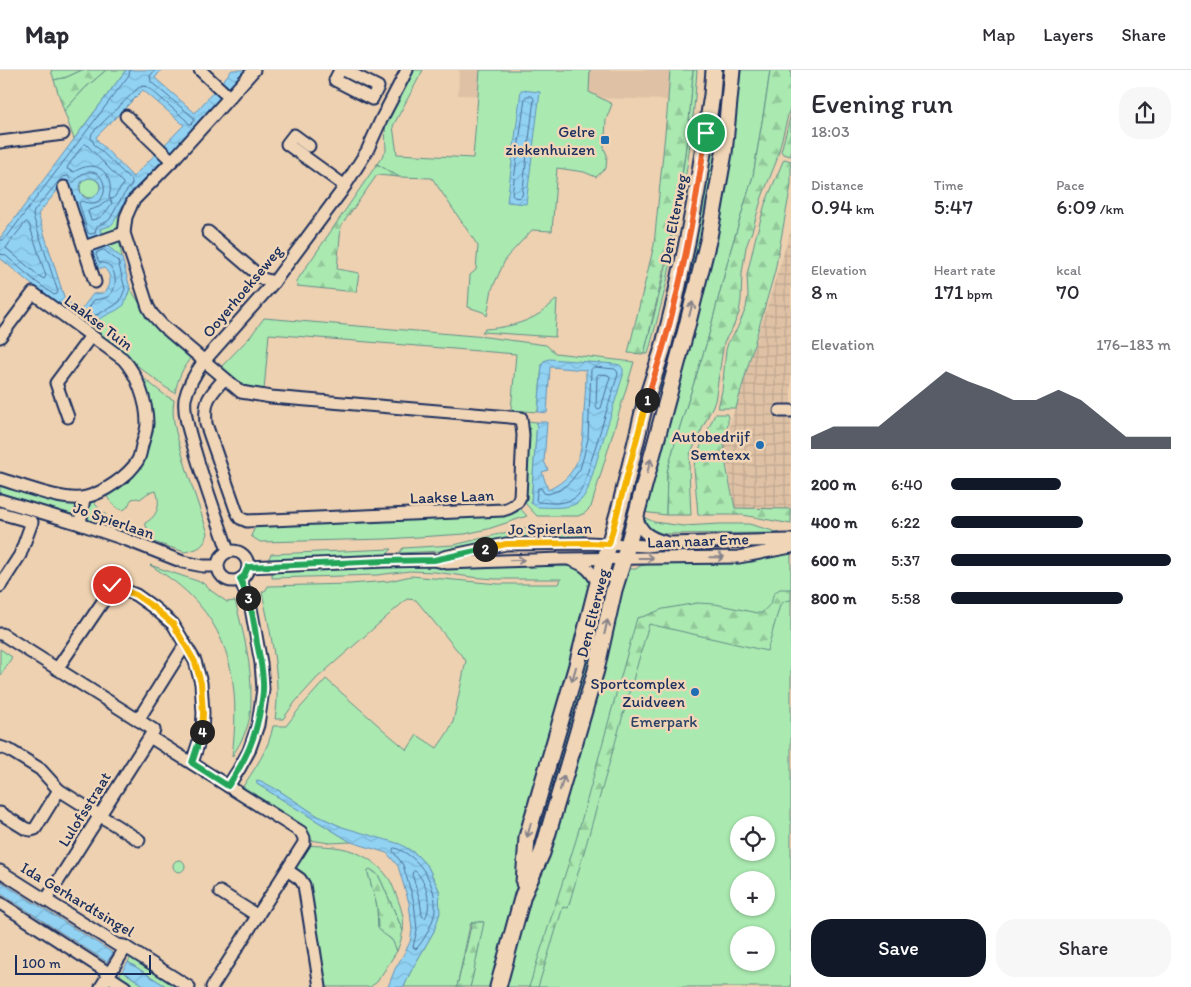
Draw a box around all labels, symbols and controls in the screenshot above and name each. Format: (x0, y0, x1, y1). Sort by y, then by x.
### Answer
text: Map (25, 20, 69, 49)
text: Map (982, 24, 1015, 46)
text: Layers (1043, 24, 1093, 46)
text: Share (1121, 24, 1166, 46)
text: Evening run (811, 86, 953, 120)
button: share (1119, 87, 1171, 139)
pin (685, 112, 727, 154)
icon: arrive (692, 119, 720, 147)
place label: Gelre ziekenhuizen (505, 122, 595, 159)
text: 18:03 (811, 122, 850, 141)
marker: Gelre ziekenhuizen (599, 134, 611, 146)
street label: Den Elterweg (655, 172, 692, 266)
text: Distance (811, 177, 863, 194)
text: Time (934, 177, 964, 194)
text: Pace (1056, 177, 1084, 194)
text: 0.94 (811, 194, 853, 219)
text: 5:47 (934, 194, 973, 219)
text: 6:09 (1056, 194, 1097, 219)
text: km (853, 201, 874, 218)
text: /km (1097, 201, 1124, 218)
street label: Ooyerhoekseweg (198, 241, 287, 341)
text: Elevation (811, 262, 867, 279)
text: Heart rate (934, 262, 996, 279)
text: kcal (1056, 262, 1081, 279)
text: 8 (811, 279, 823, 304)
text: 171 (934, 279, 964, 304)
text: 70 (1056, 279, 1080, 304)
text: m (823, 286, 837, 303)
text: bpm (964, 286, 993, 303)
street label: Laakse Tuin (61, 290, 137, 354)
one-way arrow (687, 302, 696, 318)
text: Elevation (811, 335, 875, 354)
text: 176–183 m (1096, 335, 1171, 354)
pin: 1 (634, 388, 660, 412)
text: 1 (644, 392, 651, 409)
place label: Autobedrijf Semtexx (672, 427, 751, 464)
marker: Autobedrijf Semtexx (754, 439, 766, 451)
one-way arrow (645, 459, 654, 475)
text: 200 m (811, 475, 856, 494)
text: 6:40 (891, 475, 923, 494)
street label: Laakse Laan (410, 486, 495, 507)
street label: Jo Spierlaan (71, 498, 157, 543)
text: 400 m (811, 513, 857, 532)
text: 6:22 (891, 513, 920, 532)
street label: Jo Spierlaan (508, 518, 592, 539)
street label: Laan naar Eme (647, 529, 749, 552)
pin: 2 (472, 536, 498, 562)
text: 2 (482, 541, 489, 558)
text: 600 m (811, 551, 856, 570)
text: 5:37 (891, 551, 920, 570)
one-way arrow (638, 553, 654, 563)
one-way arrow (709, 553, 725, 562)
one-way arrow (508, 555, 525, 565)
pin (91, 564, 133, 606)
street label: Den Elterweg (572, 566, 613, 660)
icon: check (98, 571, 126, 599)
pin: 3 (236, 586, 260, 610)
text: 800 m (811, 589, 857, 608)
text: 5:58 (891, 589, 921, 608)
text: 3 (245, 590, 252, 607)
one-way arrow (601, 619, 611, 635)
one-way arrow (569, 665, 579, 681)
place label: Sportcomplex Zuidveen (591, 674, 685, 711)
marker: Sportcomplex Zuidveen (689, 686, 701, 698)
park label: Emerpark (631, 712, 697, 731)
pin: 4 (190, 720, 214, 744)
text: 4 (198, 724, 207, 741)
street label: Lulofsstraat (54, 768, 115, 850)
one-way arrow (558, 776, 568, 792)
map controls (730, 816, 775, 971)
button: locate (730, 816, 775, 861)
one-way arrow (524, 821, 534, 837)
street label: Ida Gerhardtsingel (17, 858, 138, 941)
button: + (730, 871, 775, 916)
button: Save (811, 919, 986, 977)
button: Share (996, 919, 1171, 977)
button: − (730, 926, 775, 971)
scale bar (15, 952, 151, 975)
text: 100 m (22, 955, 61, 972)

